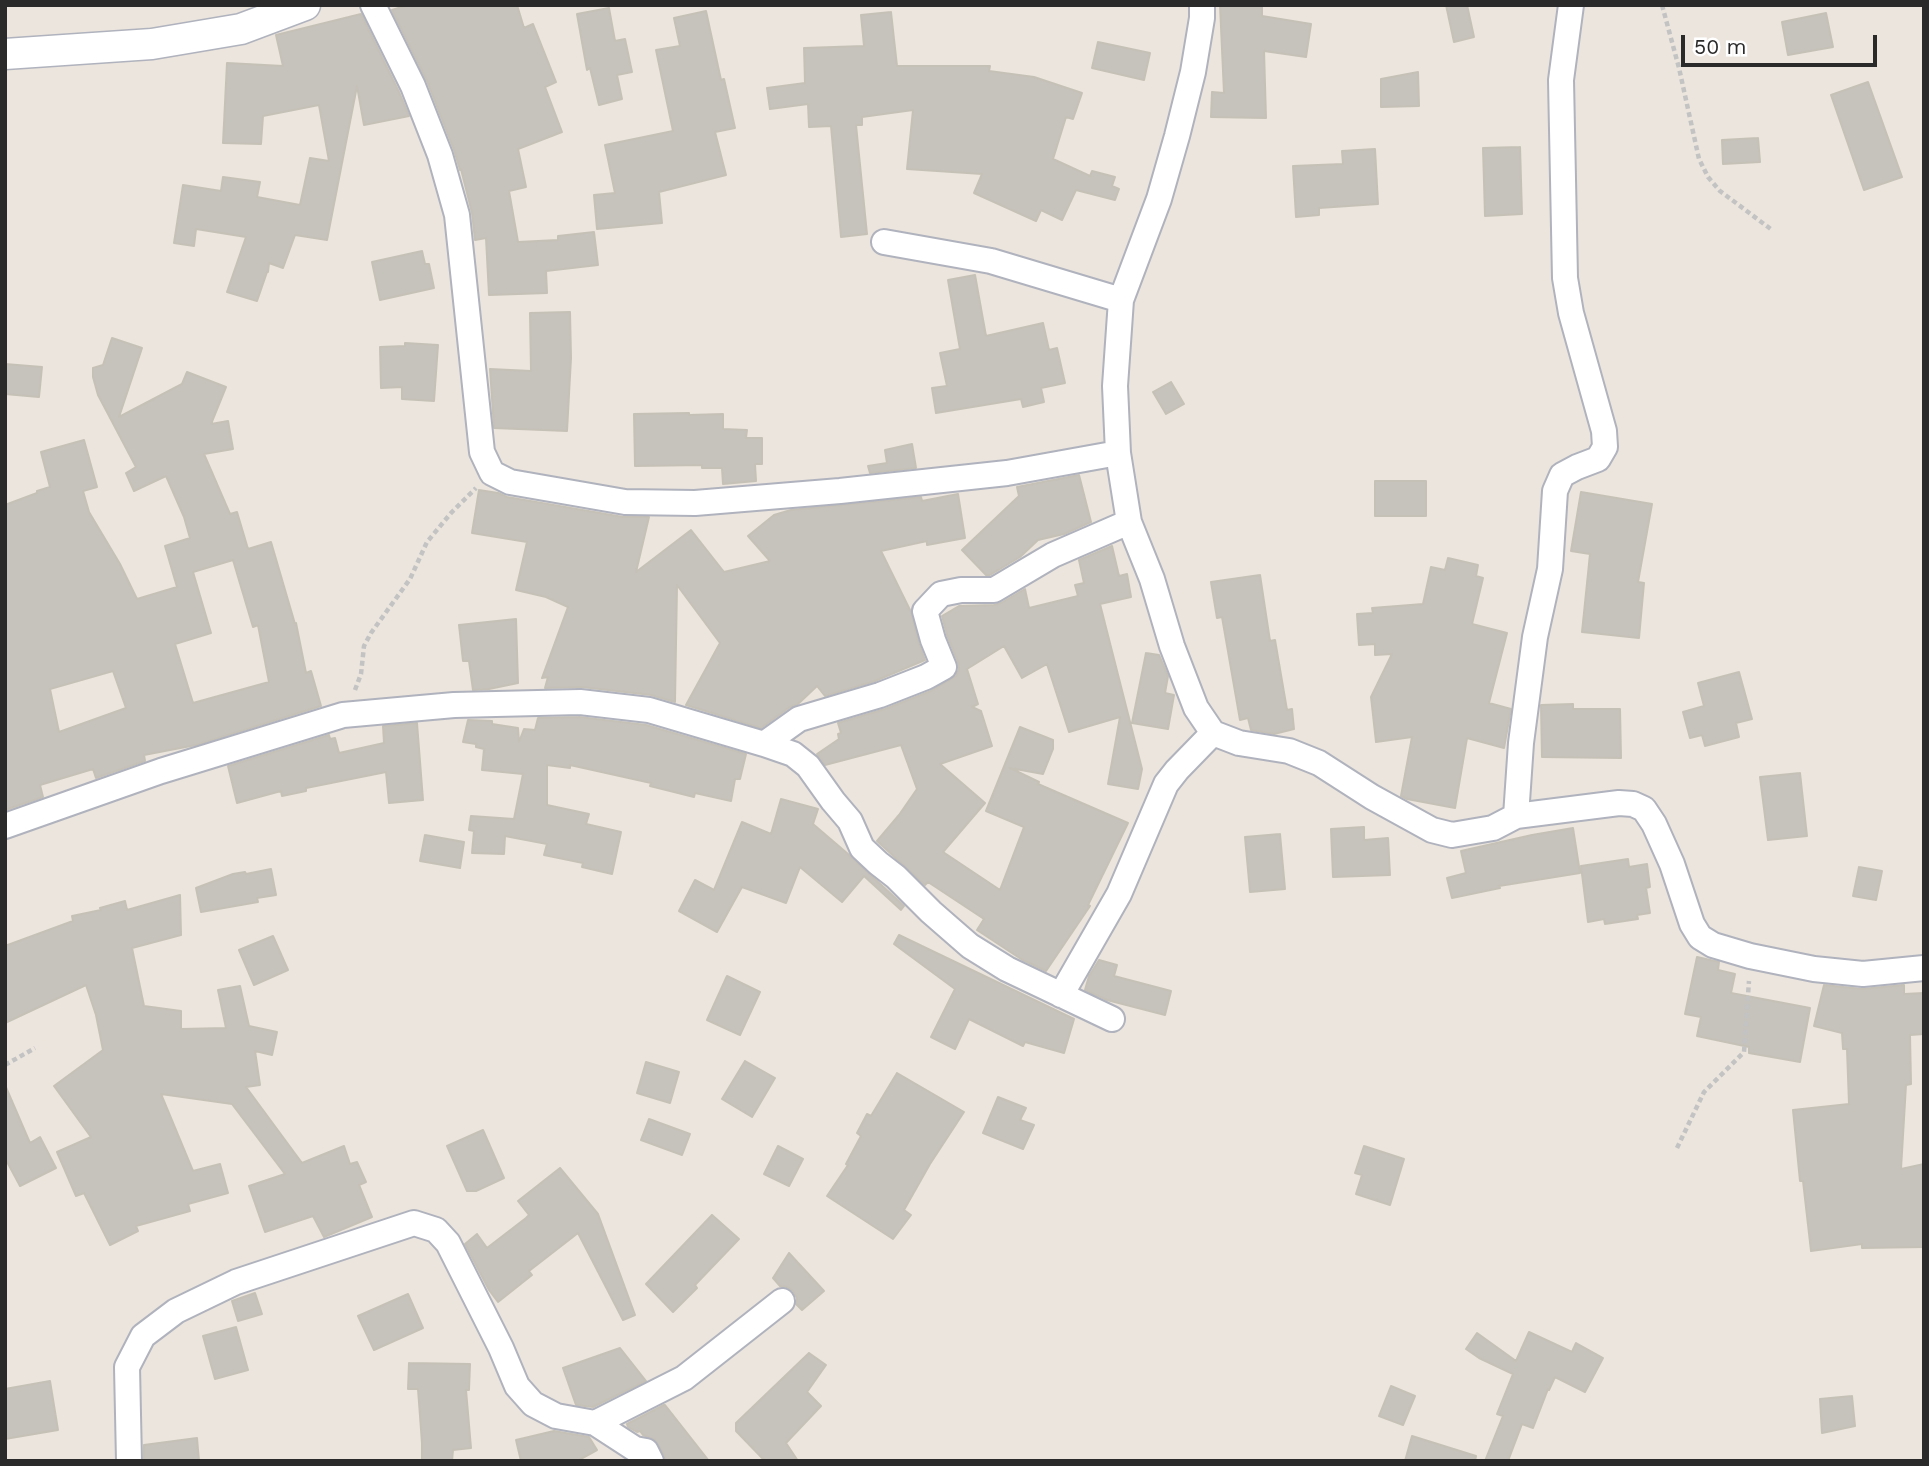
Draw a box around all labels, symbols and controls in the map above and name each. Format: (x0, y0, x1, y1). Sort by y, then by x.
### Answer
scale bar (1684, 21, 1880, 65)
text: 50 m (1694, 34, 1746, 59)

